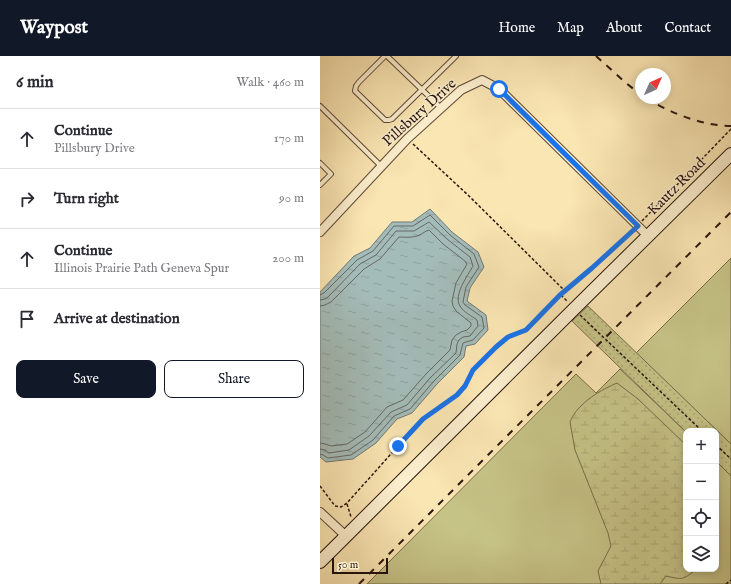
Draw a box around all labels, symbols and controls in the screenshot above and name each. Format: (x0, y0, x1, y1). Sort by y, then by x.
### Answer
text: Waypost (20, 16, 88, 40)
text: Home (499, 19, 535, 37)
text: Map (557, 19, 584, 37)
text: About (606, 19, 642, 37)
text: Contact (664, 19, 711, 37)
north arrow (635, 68, 671, 104)
text: 6 min (16, 72, 54, 93)
text: Walk · 460 m (237, 74, 304, 91)
street label: Pillsbury Drive (378, 74, 460, 151)
route start (490, 80, 508, 98)
text: Continue (54, 121, 112, 140)
icon: ahead (16, 128, 38, 150)
text: 170 m (274, 130, 304, 147)
text: Pillsbury Drive (54, 140, 135, 157)
street label: Kautz Road (643, 153, 710, 219)
icon: right (16, 188, 38, 210)
text: Turn right (54, 189, 119, 208)
text: 90 m (279, 190, 304, 207)
text: Continue (54, 241, 112, 260)
icon: ahead (16, 248, 38, 270)
text: 200 m (272, 250, 304, 267)
text: Illinois Prairie Path Geneva Spur (54, 260, 229, 277)
icon: arrive (16, 308, 38, 330)
text: Arrive at destination (54, 309, 180, 328)
button: Save (16, 360, 156, 398)
button: Share (164, 360, 304, 398)
map controls (683, 428, 719, 572)
button: + (683, 428, 719, 464)
route end (389, 437, 407, 455)
button: − (683, 464, 719, 500)
button: locate (683, 500, 719, 536)
button: layers (683, 536, 719, 572)
scale bar (332, 556, 388, 575)
text: 50 m (338, 558, 358, 572)

